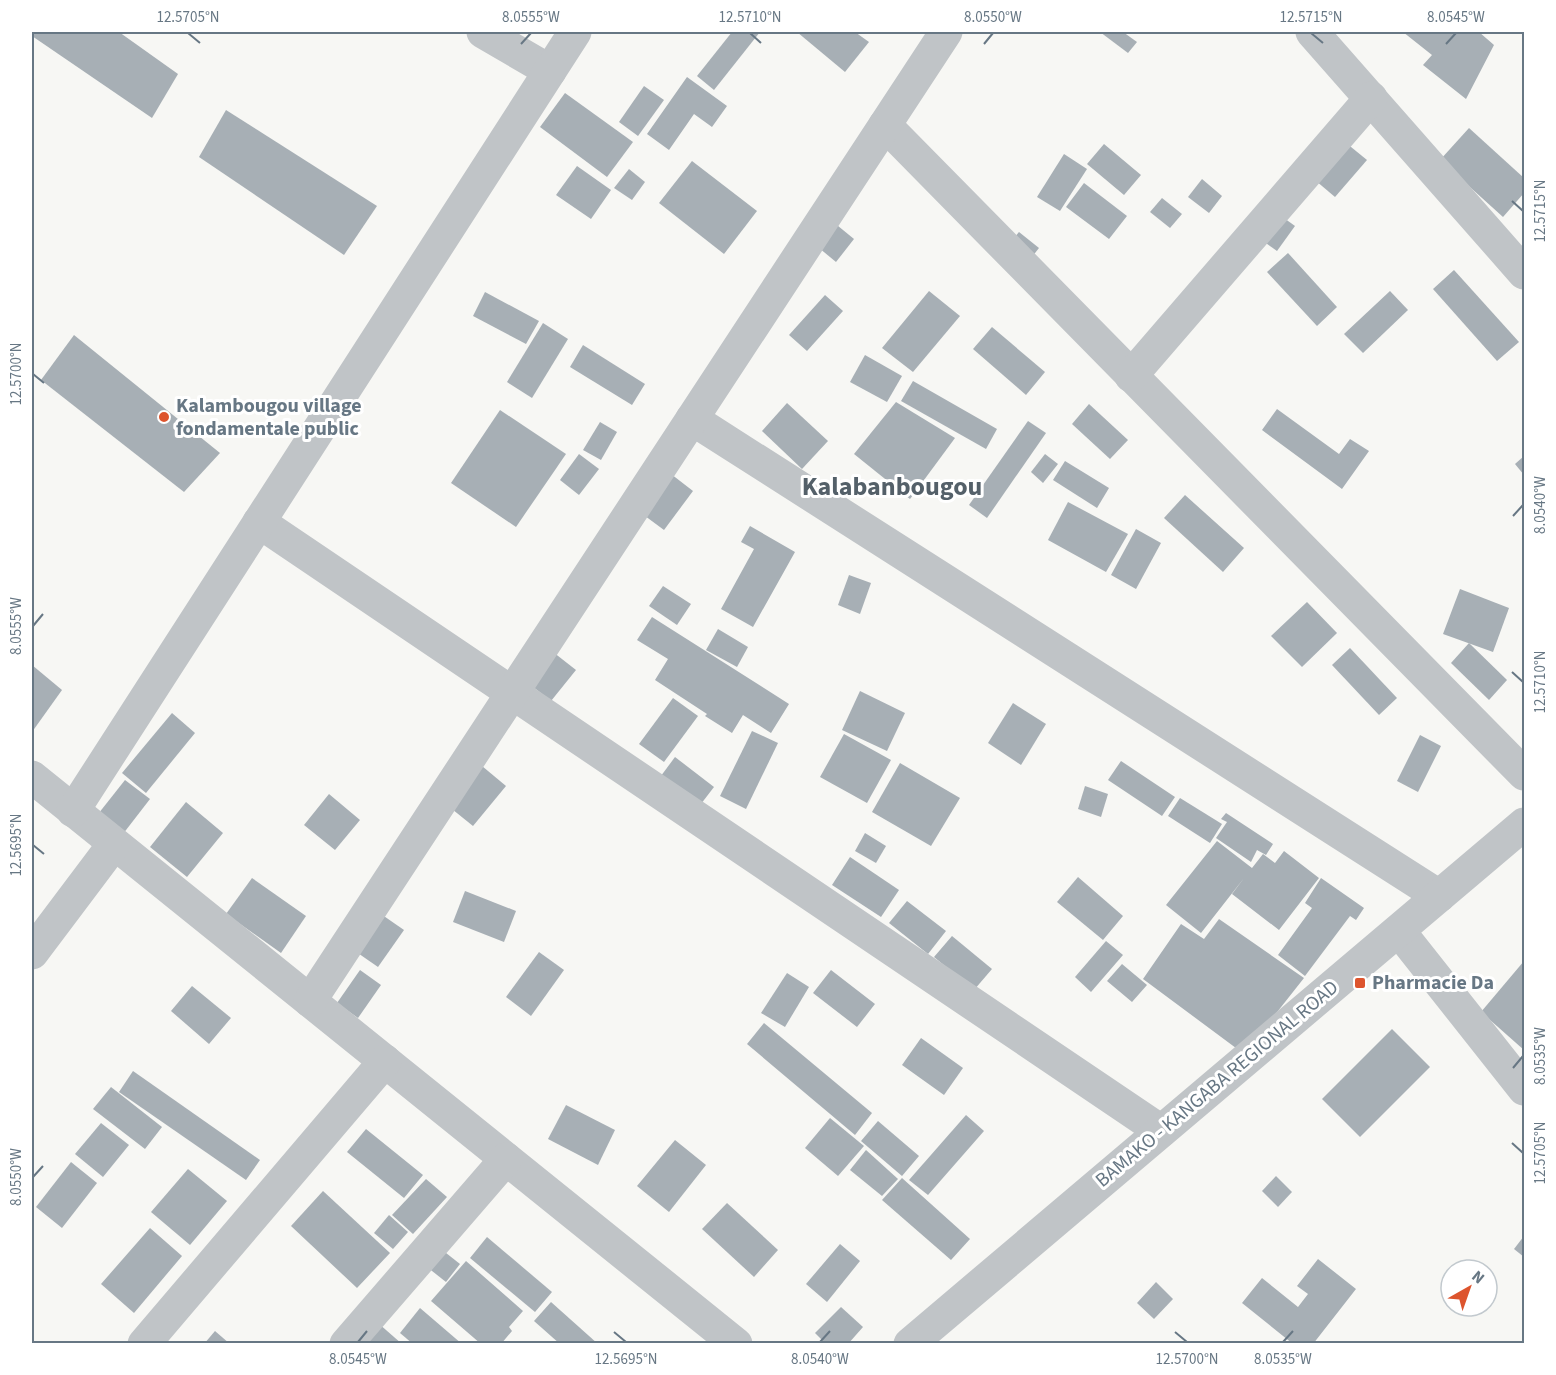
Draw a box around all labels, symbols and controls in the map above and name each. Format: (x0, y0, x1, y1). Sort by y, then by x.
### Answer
text: 12.5705°N (156, 7, 220, 28)
text: 8.0555°W (502, 7, 560, 28)
text: 12.5710°N (718, 7, 782, 28)
text: 8.0550°W (964, 7, 1022, 28)
text: 12.5715°N (1279, 7, 1343, 28)
text: 8.0545°W (1427, 7, 1485, 28)
text: 12.5715°N (1530, 179, 1551, 243)
text: 12.5700°N (6, 342, 27, 406)
place label: Kalambougou village fondamentale public (176, 392, 362, 443)
marker: Kalambougou village fondamentale public (157, 410, 171, 424)
district label: Kalabanbougou (802, 468, 982, 505)
text: 8.0540°W (1530, 476, 1551, 534)
text: 8.0555°W (6, 597, 27, 655)
text: 12.5710°N (1530, 650, 1551, 714)
text: 12.5695°N (6, 813, 27, 877)
place label: Pharmacie Da (1372, 969, 1494, 997)
street label: BAMAKO - KANGABA REGIONAL ROAD (1089, 974, 1345, 1194)
marker: Pharmacie Da (1353, 976, 1367, 990)
text: 8.0535°W (1530, 1027, 1551, 1085)
text: 12.5705°N (1530, 1121, 1551, 1185)
text: 8.0550°W (6, 1148, 27, 1206)
north arrow (1439, 1258, 1499, 1318)
text: N (1467, 1265, 1489, 1289)
text: 8.0545°W (329, 1349, 387, 1370)
text: 12.5695°N (594, 1349, 658, 1370)
text: 8.0540°W (791, 1349, 849, 1370)
text: 12.5700°N (1155, 1349, 1219, 1370)
text: 8.0535°W (1254, 1349, 1312, 1370)

